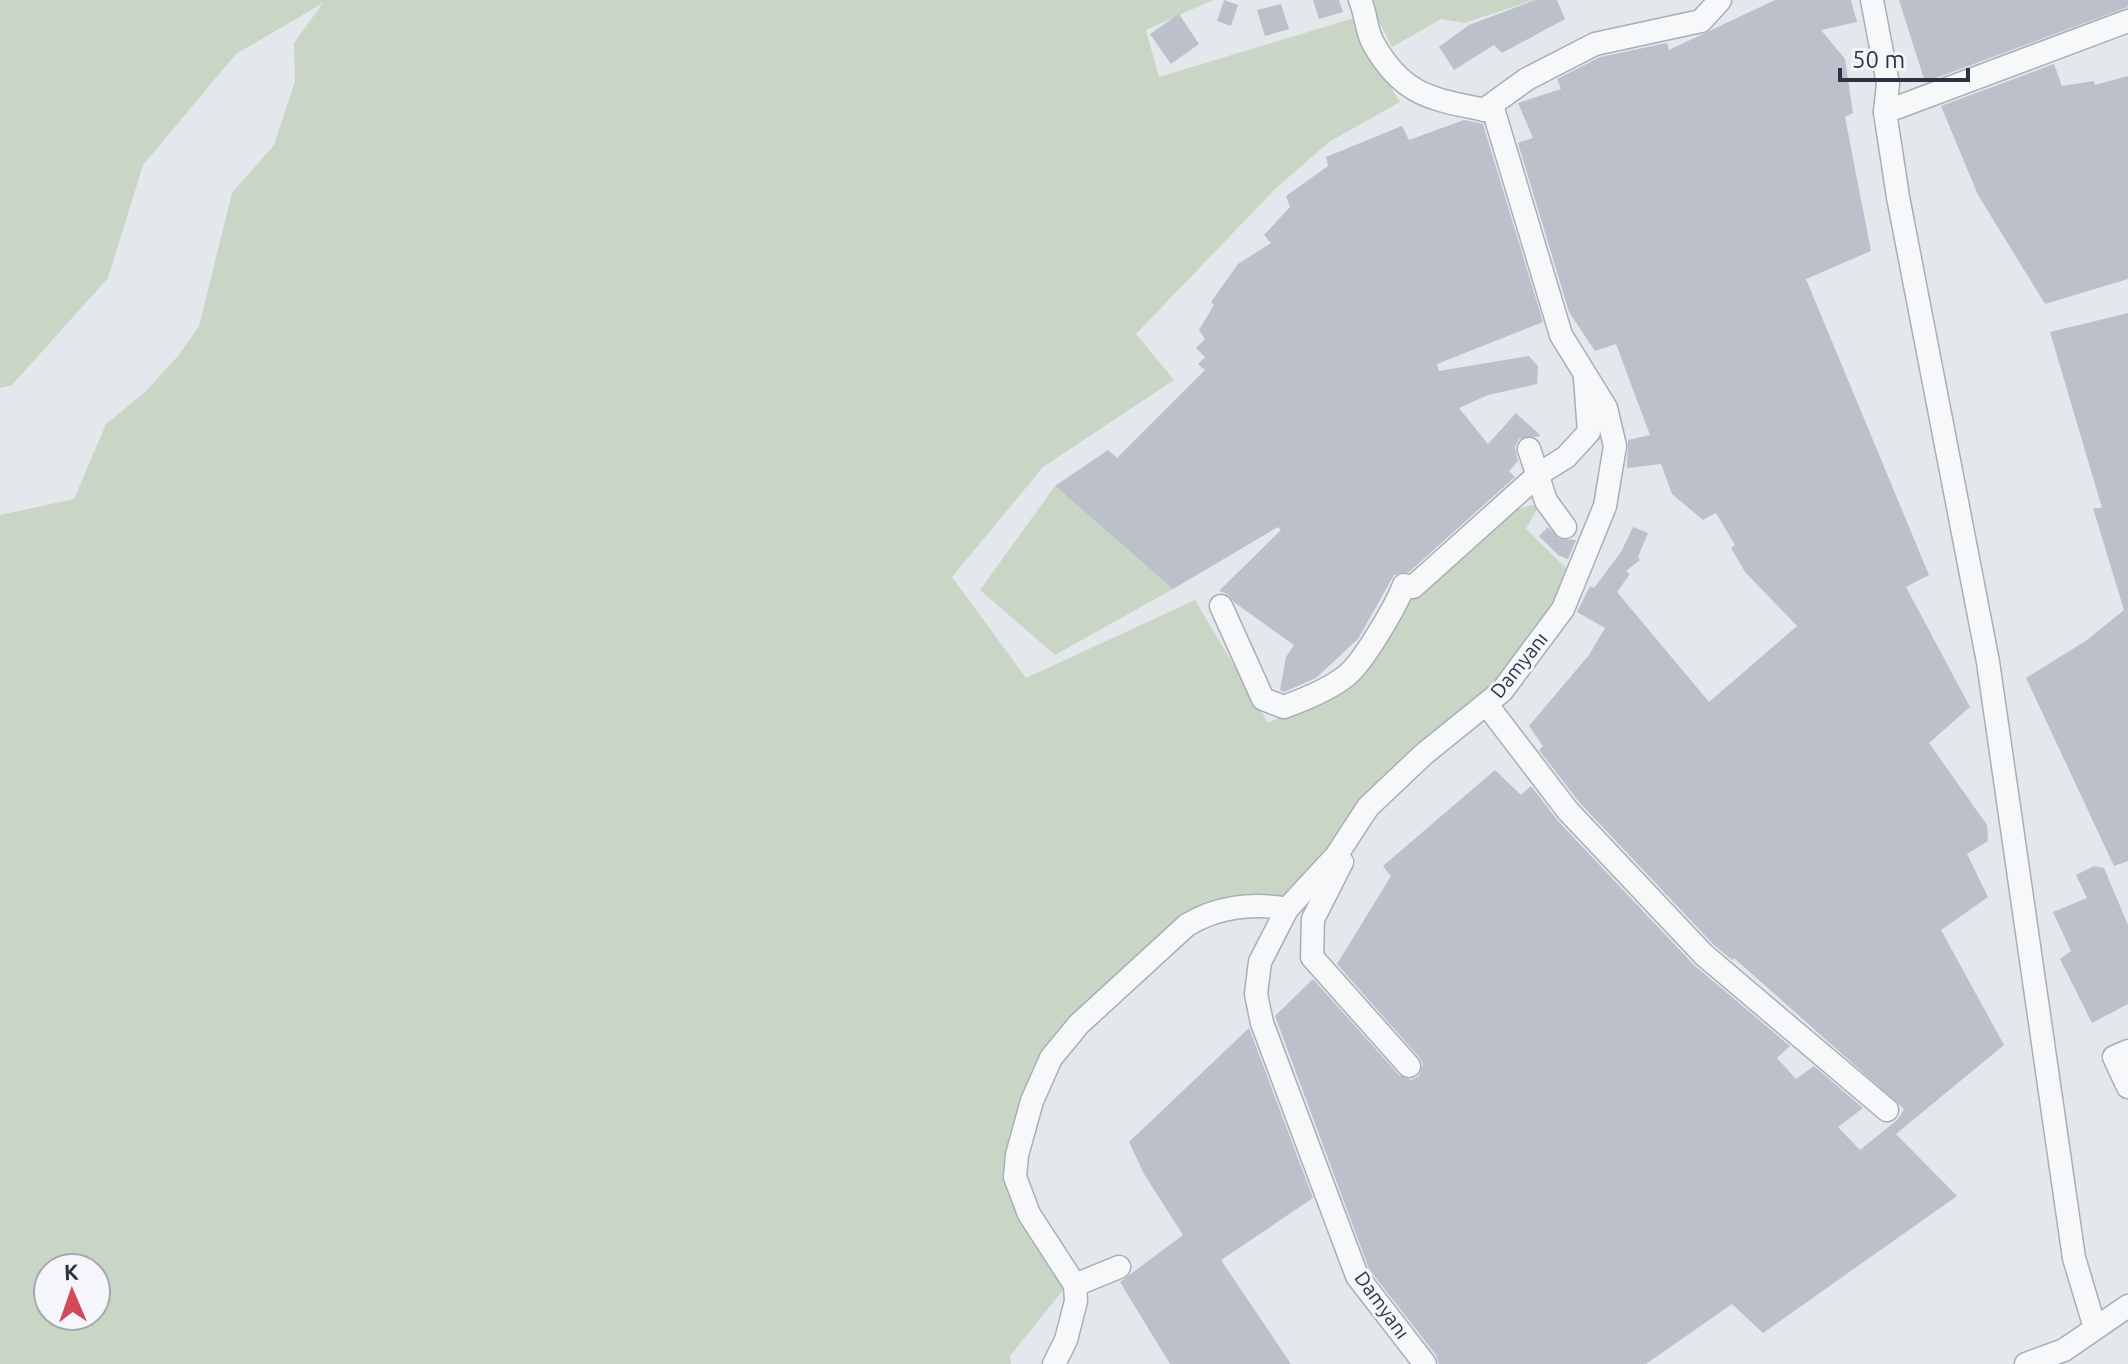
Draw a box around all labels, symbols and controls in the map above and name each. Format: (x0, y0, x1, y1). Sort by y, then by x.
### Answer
scale bar (1840, 32, 1968, 82)
text: 50 m (1852, 46, 1905, 73)
street label: Damyanı (1485, 627, 1552, 702)
north arrow (32, 1252, 112, 1332)
text: K (64, 1259, 79, 1284)
street label: Damyanı (1350, 1266, 1415, 1343)

